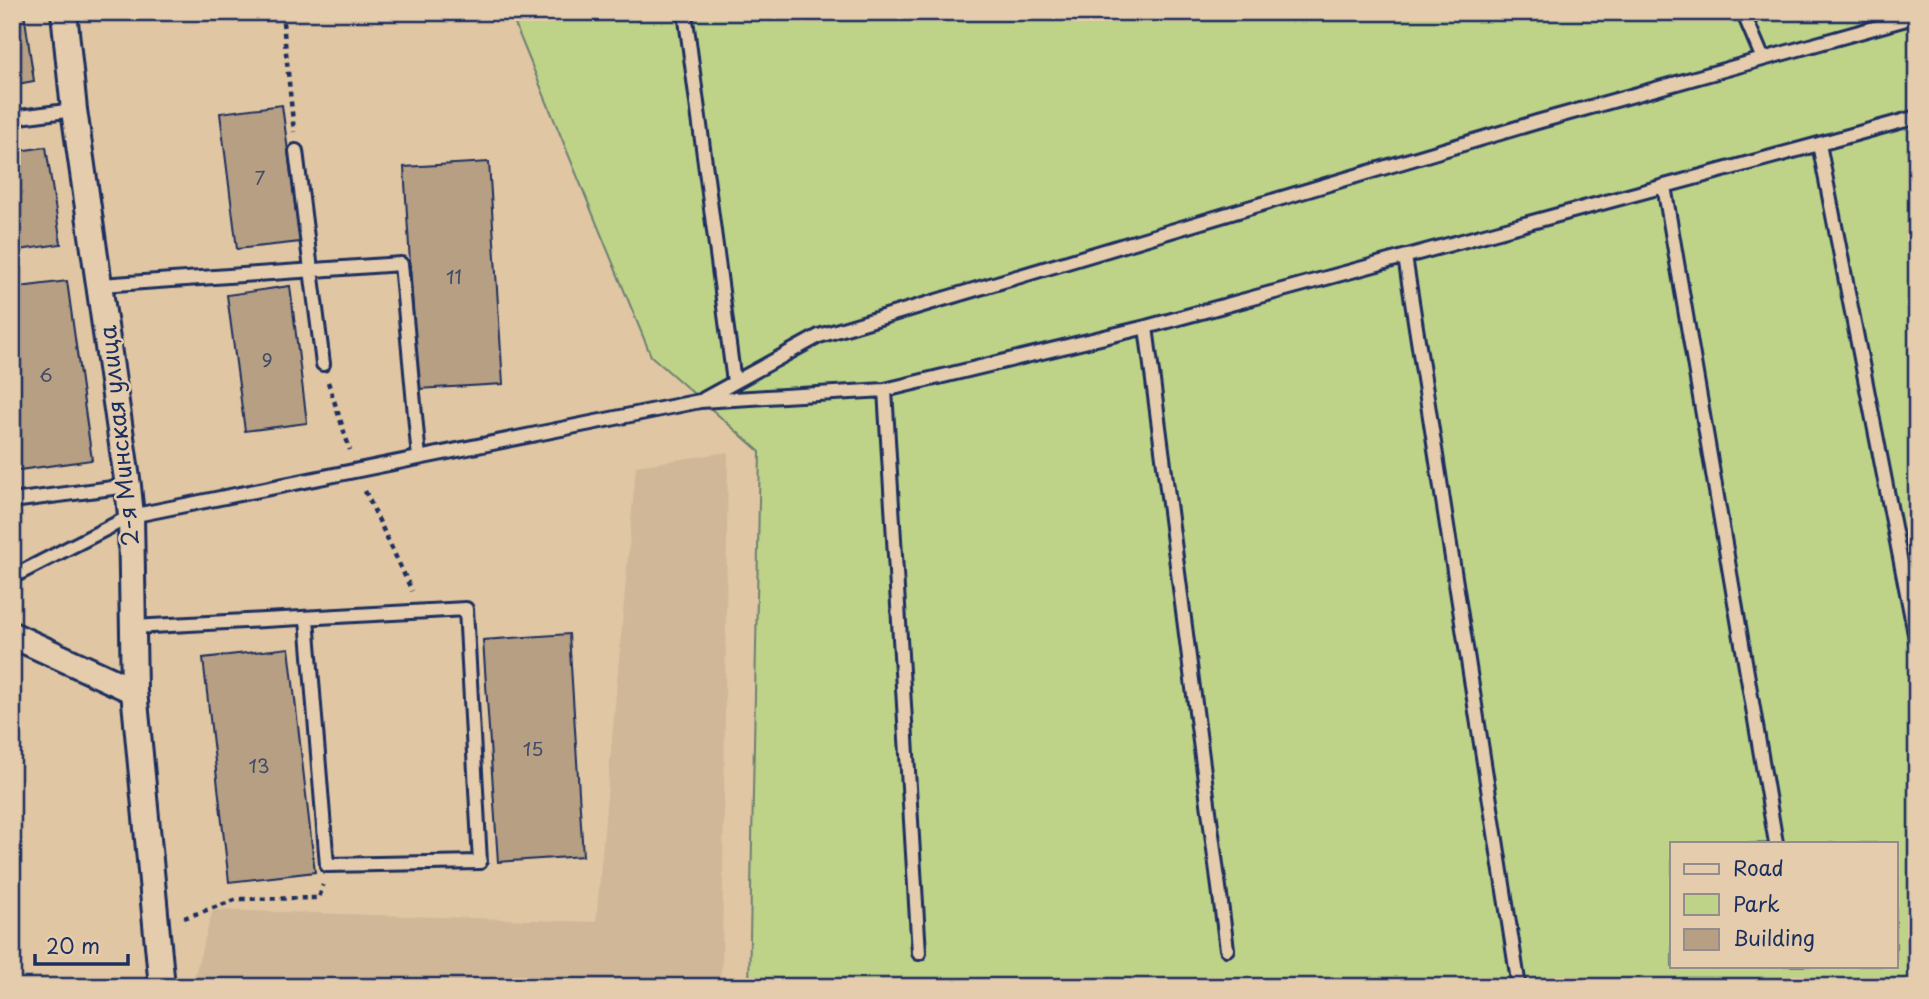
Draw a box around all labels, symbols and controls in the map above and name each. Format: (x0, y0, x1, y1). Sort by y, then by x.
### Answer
house number: 7 (255, 163, 266, 191)
house number: 11 (446, 262, 462, 290)
street label: 2-я Минская улица (89, 323, 147, 548)
house number: 9 (261, 345, 273, 373)
house number: 6 (39, 360, 53, 388)
house number: 15 (523, 734, 543, 762)
house number: 13 (248, 751, 270, 779)
legend (1670, 842, 1898, 968)
text: Road (1733, 851, 1784, 883)
text: Park (1733, 887, 1780, 919)
text: Building (1733, 921, 1815, 953)
scale bar (35, 922, 128, 966)
text: 20 m (46, 929, 100, 961)

